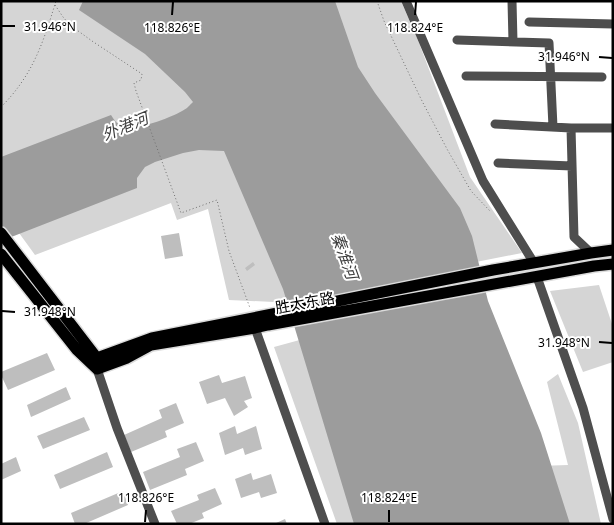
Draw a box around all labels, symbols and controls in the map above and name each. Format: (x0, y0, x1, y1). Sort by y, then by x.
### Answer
text: 31.946°N (24, 18, 76, 35)
text: 118.826°E (144, 19, 200, 36)
text: 118.824°E (387, 19, 443, 36)
text: 31.946°N (538, 48, 590, 65)
water label: 外港河 (99, 106, 154, 145)
water label: 秦淮河 (326, 230, 365, 285)
street label: 胜太东路 (274, 287, 336, 317)
text: 31.948°N (24, 303, 76, 320)
text: 31.948°N (538, 334, 590, 351)
text: 118.826°E (118, 489, 174, 506)
text: 118.824°E (361, 489, 417, 506)

